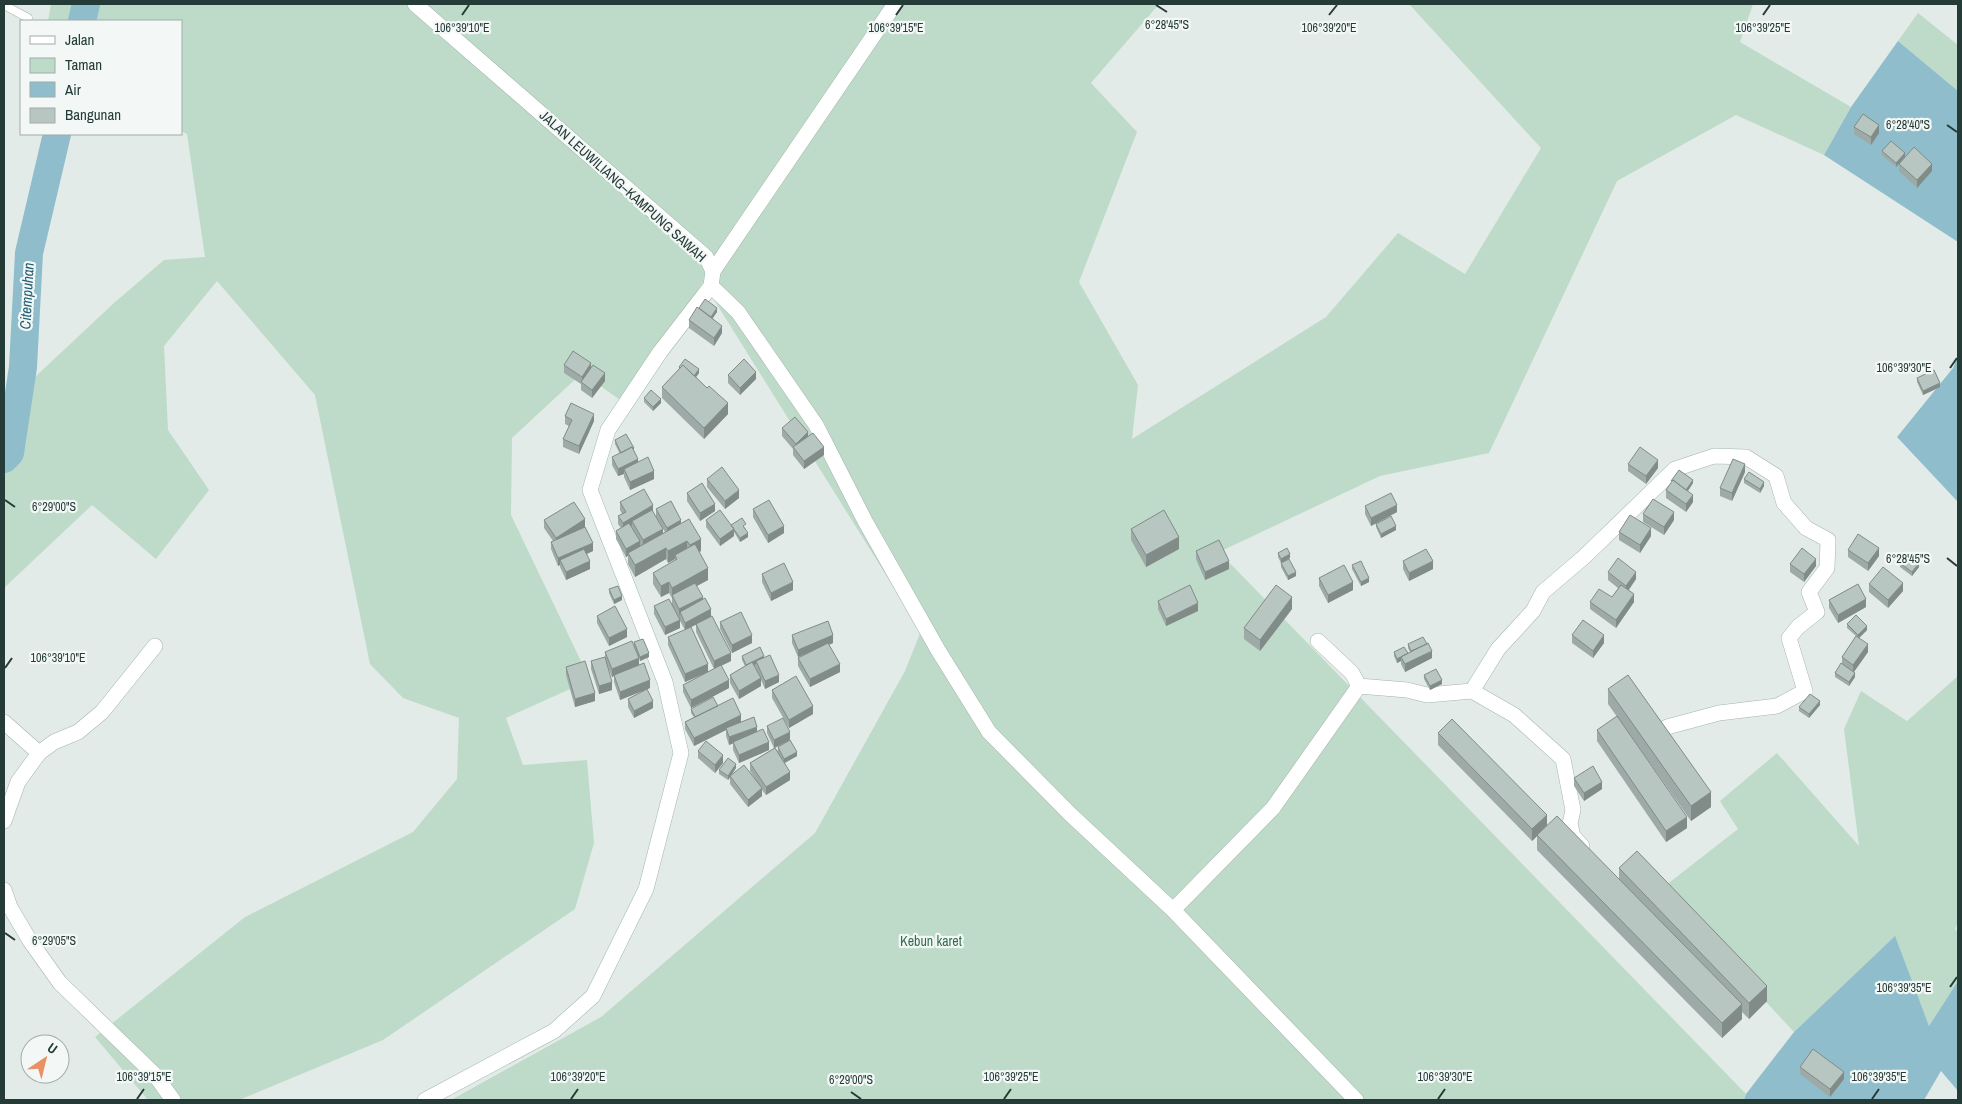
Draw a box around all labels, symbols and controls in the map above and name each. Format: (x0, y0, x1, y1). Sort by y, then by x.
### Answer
text: 6°28'45"S (1145, 17, 1189, 33)
legend (20, 20, 182, 135)
text: 106°39'10"E (434, 20, 490, 36)
text: 106°39'15"E (868, 20, 924, 36)
text: 106°39'20"E (1301, 20, 1357, 36)
text: 106°39'25"E (1735, 20, 1791, 36)
text: Jalan (65, 29, 94, 50)
text: Taman (65, 54, 102, 75)
text: Air (64, 79, 81, 100)
text: Bangunan (65, 104, 121, 125)
street label: JALAN LEUWILIANG–KAMPUNG SAWAH (536, 106, 710, 266)
text: 6°28'40"S (1886, 117, 1930, 133)
water label: Citempuhan (14, 262, 39, 330)
text: 106°39'30"E (1876, 360, 1932, 376)
text: 6°29'00"S (32, 499, 76, 515)
text: 6°28'45"S (1886, 551, 1930, 567)
text: 106°39'10"E (30, 650, 86, 666)
park label: Kebun karet (900, 932, 962, 950)
text: 6°29'05"S (32, 933, 76, 949)
text: 106°39'35"E (1876, 980, 1932, 996)
north arrow (20, 1034, 70, 1084)
text: U (44, 1039, 61, 1058)
text: 106°39'15"E (116, 1069, 172, 1085)
text: 106°39'20"E (550, 1069, 606, 1085)
text: 106°39'25"E (983, 1069, 1039, 1085)
text: 106°39'30"E (1417, 1069, 1473, 1085)
text: 106°39'35"E (1851, 1069, 1907, 1085)
text: 6°29'00"S (829, 1072, 873, 1088)

